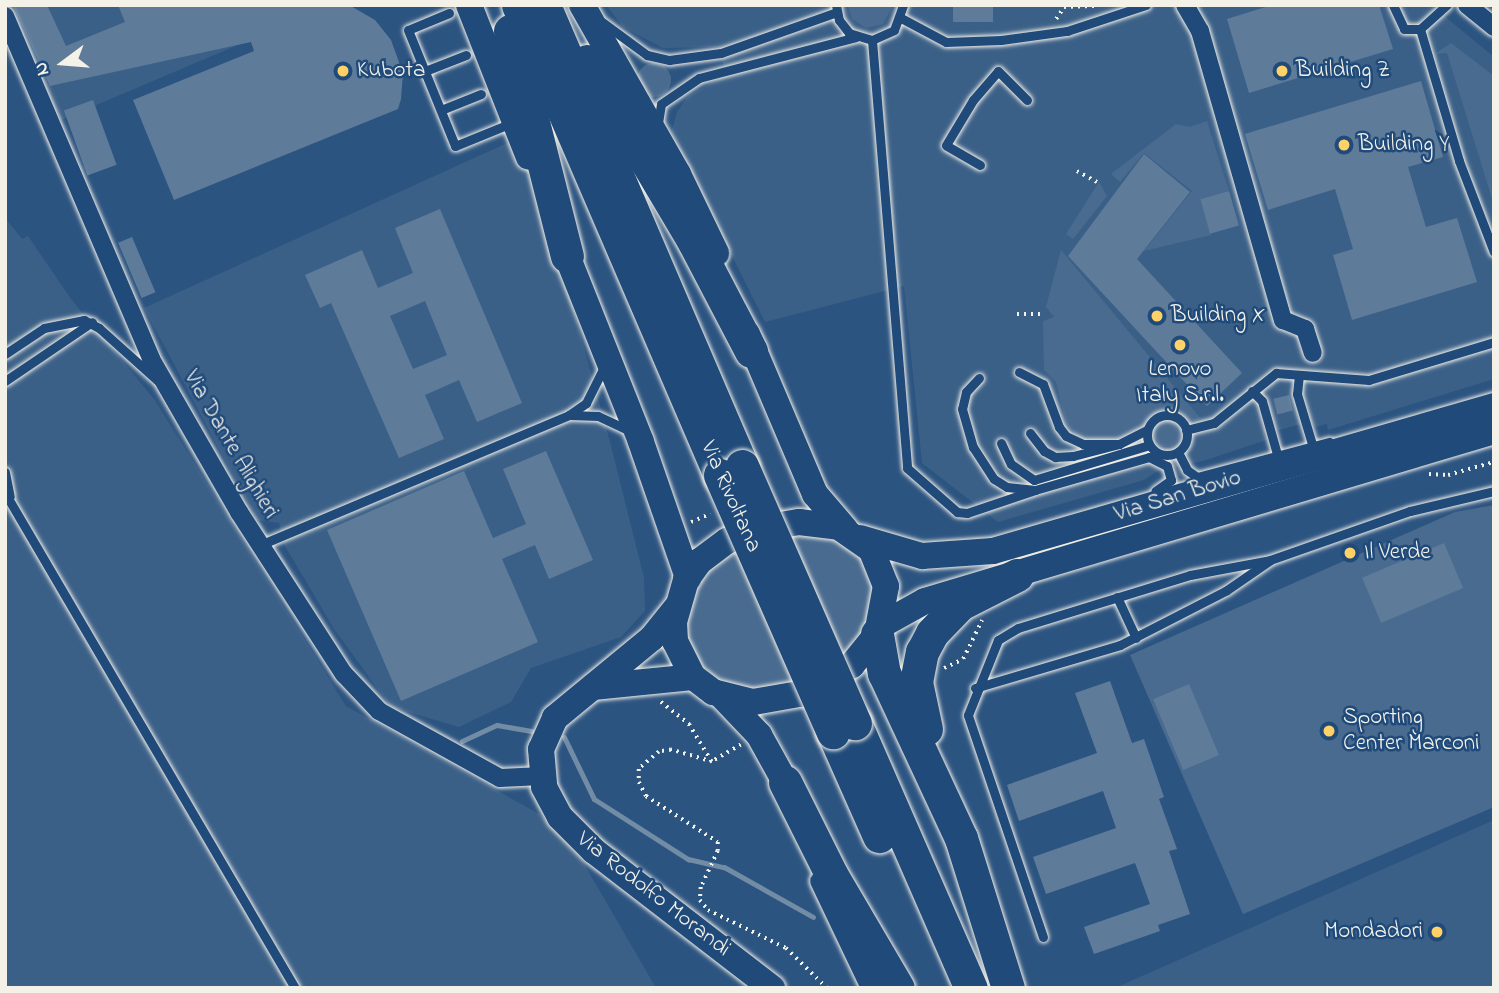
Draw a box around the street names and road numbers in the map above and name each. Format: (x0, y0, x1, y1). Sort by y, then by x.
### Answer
street label: Via Dante Alighieri (176, 366, 284, 524)
street label: Via Rivoltana (693, 437, 767, 557)
street label: Via San Bovio (1111, 465, 1245, 529)
street label: Via Rodolfo Morandi (570, 826, 736, 964)

